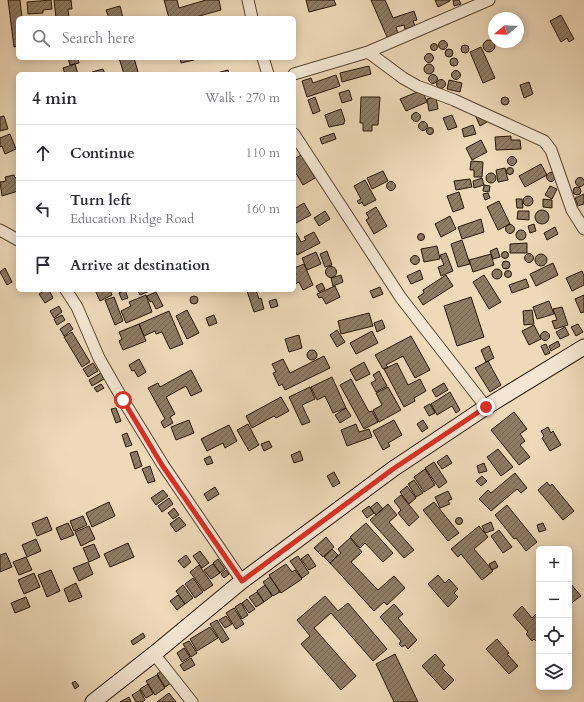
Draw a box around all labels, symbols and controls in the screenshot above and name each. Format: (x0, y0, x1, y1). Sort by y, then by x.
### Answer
north arrow (488, 12, 524, 48)
search box (16, 16, 296, 60)
icon: search (30, 27, 52, 49)
text: Search here (62, 28, 135, 48)
text: 4 min (32, 87, 77, 110)
text: Walk · 270 m (205, 89, 280, 107)
icon: ahead (32, 142, 54, 164)
text: Continue (70, 143, 135, 163)
text: 110 m (246, 144, 280, 162)
text: Turn left (70, 190, 131, 210)
icon: left (32, 198, 54, 220)
text: 160 m (246, 200, 280, 218)
text: Education Ridge Road (70, 210, 194, 228)
icon: arrive (32, 254, 54, 276)
text: Arrive at destination (70, 255, 210, 275)
route start (114, 391, 132, 409)
route end (477, 398, 495, 416)
map controls (536, 546, 572, 690)
button: + (536, 546, 572, 582)
button: − (536, 582, 572, 618)
button: locate (536, 618, 572, 654)
button: layers (536, 654, 572, 690)

